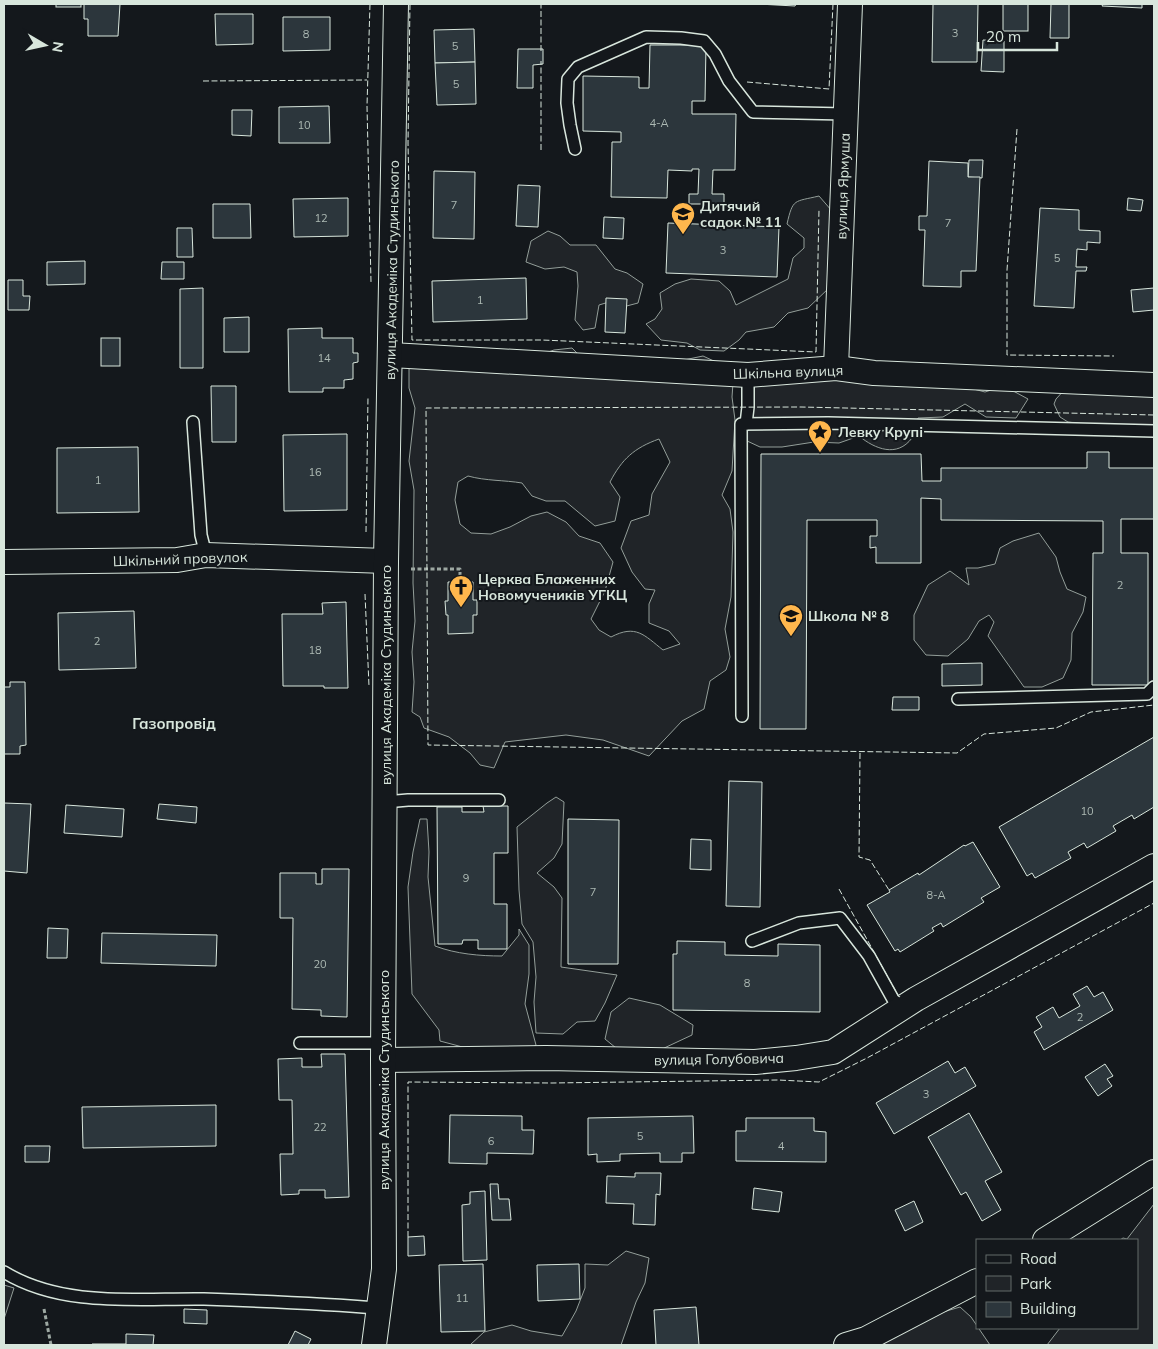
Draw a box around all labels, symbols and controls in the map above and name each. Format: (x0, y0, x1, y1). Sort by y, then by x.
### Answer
north arrow (20, 20, 70, 70)
scale bar (978, 20, 1057, 52)
house number: 3 (952, 26, 958, 40)
house number: 8 (303, 27, 310, 41)
text: 20 m (986, 27, 1021, 46)
house number: 5 (452, 39, 459, 53)
text: N (48, 40, 68, 54)
house number: 5 (453, 77, 460, 91)
house number: 4-А (649, 116, 669, 130)
house number: 10 (297, 118, 311, 132)
street label: вулиця Ярмуша (832, 132, 854, 240)
street label: вулиця Академіка Студинського (381, 160, 403, 380)
place label: Дитячий садок № 11 (700, 197, 782, 231)
house number: 7 (451, 198, 457, 212)
school or university icon: Дитячий садок № 11 (670, 201, 696, 235)
house number: 12 (314, 211, 328, 225)
house number: 7 (945, 216, 951, 230)
house number: 3 (720, 243, 726, 257)
house number: 5 (1054, 251, 1061, 265)
house number: 1 (477, 293, 483, 307)
house number: 14 (317, 351, 331, 365)
street label: Шкільна вулиця (733, 361, 843, 383)
place icon: Левку Крупі (807, 419, 833, 453)
place label: Левку Крупі (838, 423, 923, 441)
house number: 16 (308, 465, 322, 479)
house number: 1 (95, 473, 101, 487)
street label: Шкільний провулок (112, 548, 248, 570)
street label: вулиця Академіка Студинського (377, 565, 395, 785)
place label: Церква Блаженних Новомучеників УГКЦ (478, 570, 628, 604)
church icon: Церква Блаженних Новомучеників УГКЦ (448, 574, 474, 608)
house number: 2 (1117, 578, 1124, 592)
school or university icon: Школа № 8 (778, 603, 804, 637)
place label: Школа № 8 (808, 607, 889, 625)
house number: 2 (94, 634, 101, 648)
house number: 18 (308, 643, 322, 657)
district label: Газопровід (132, 714, 216, 733)
house number: 10 (1080, 804, 1094, 818)
house number: 9 (463, 871, 469, 885)
house number: 7 (590, 885, 596, 899)
house number: 8-А (926, 888, 946, 902)
house number: 20 (313, 957, 327, 971)
street label: вулиця Академіка Студинського (375, 970, 393, 1190)
house number: 8 (744, 976, 751, 990)
house number: 2 (1077, 1010, 1084, 1024)
street label: вулиця Голубовича (654, 1049, 784, 1069)
house number: 3 (923, 1087, 929, 1101)
house number: 22 (313, 1120, 327, 1134)
house number: 5 (637, 1129, 644, 1143)
house number: 6 (488, 1134, 495, 1148)
house number: 4 (778, 1139, 785, 1153)
legend (976, 1239, 1138, 1329)
text: Road (1020, 1249, 1057, 1268)
text: Park (1020, 1274, 1052, 1293)
house number: 11 (455, 1291, 469, 1305)
text: Building (1020, 1299, 1076, 1318)

